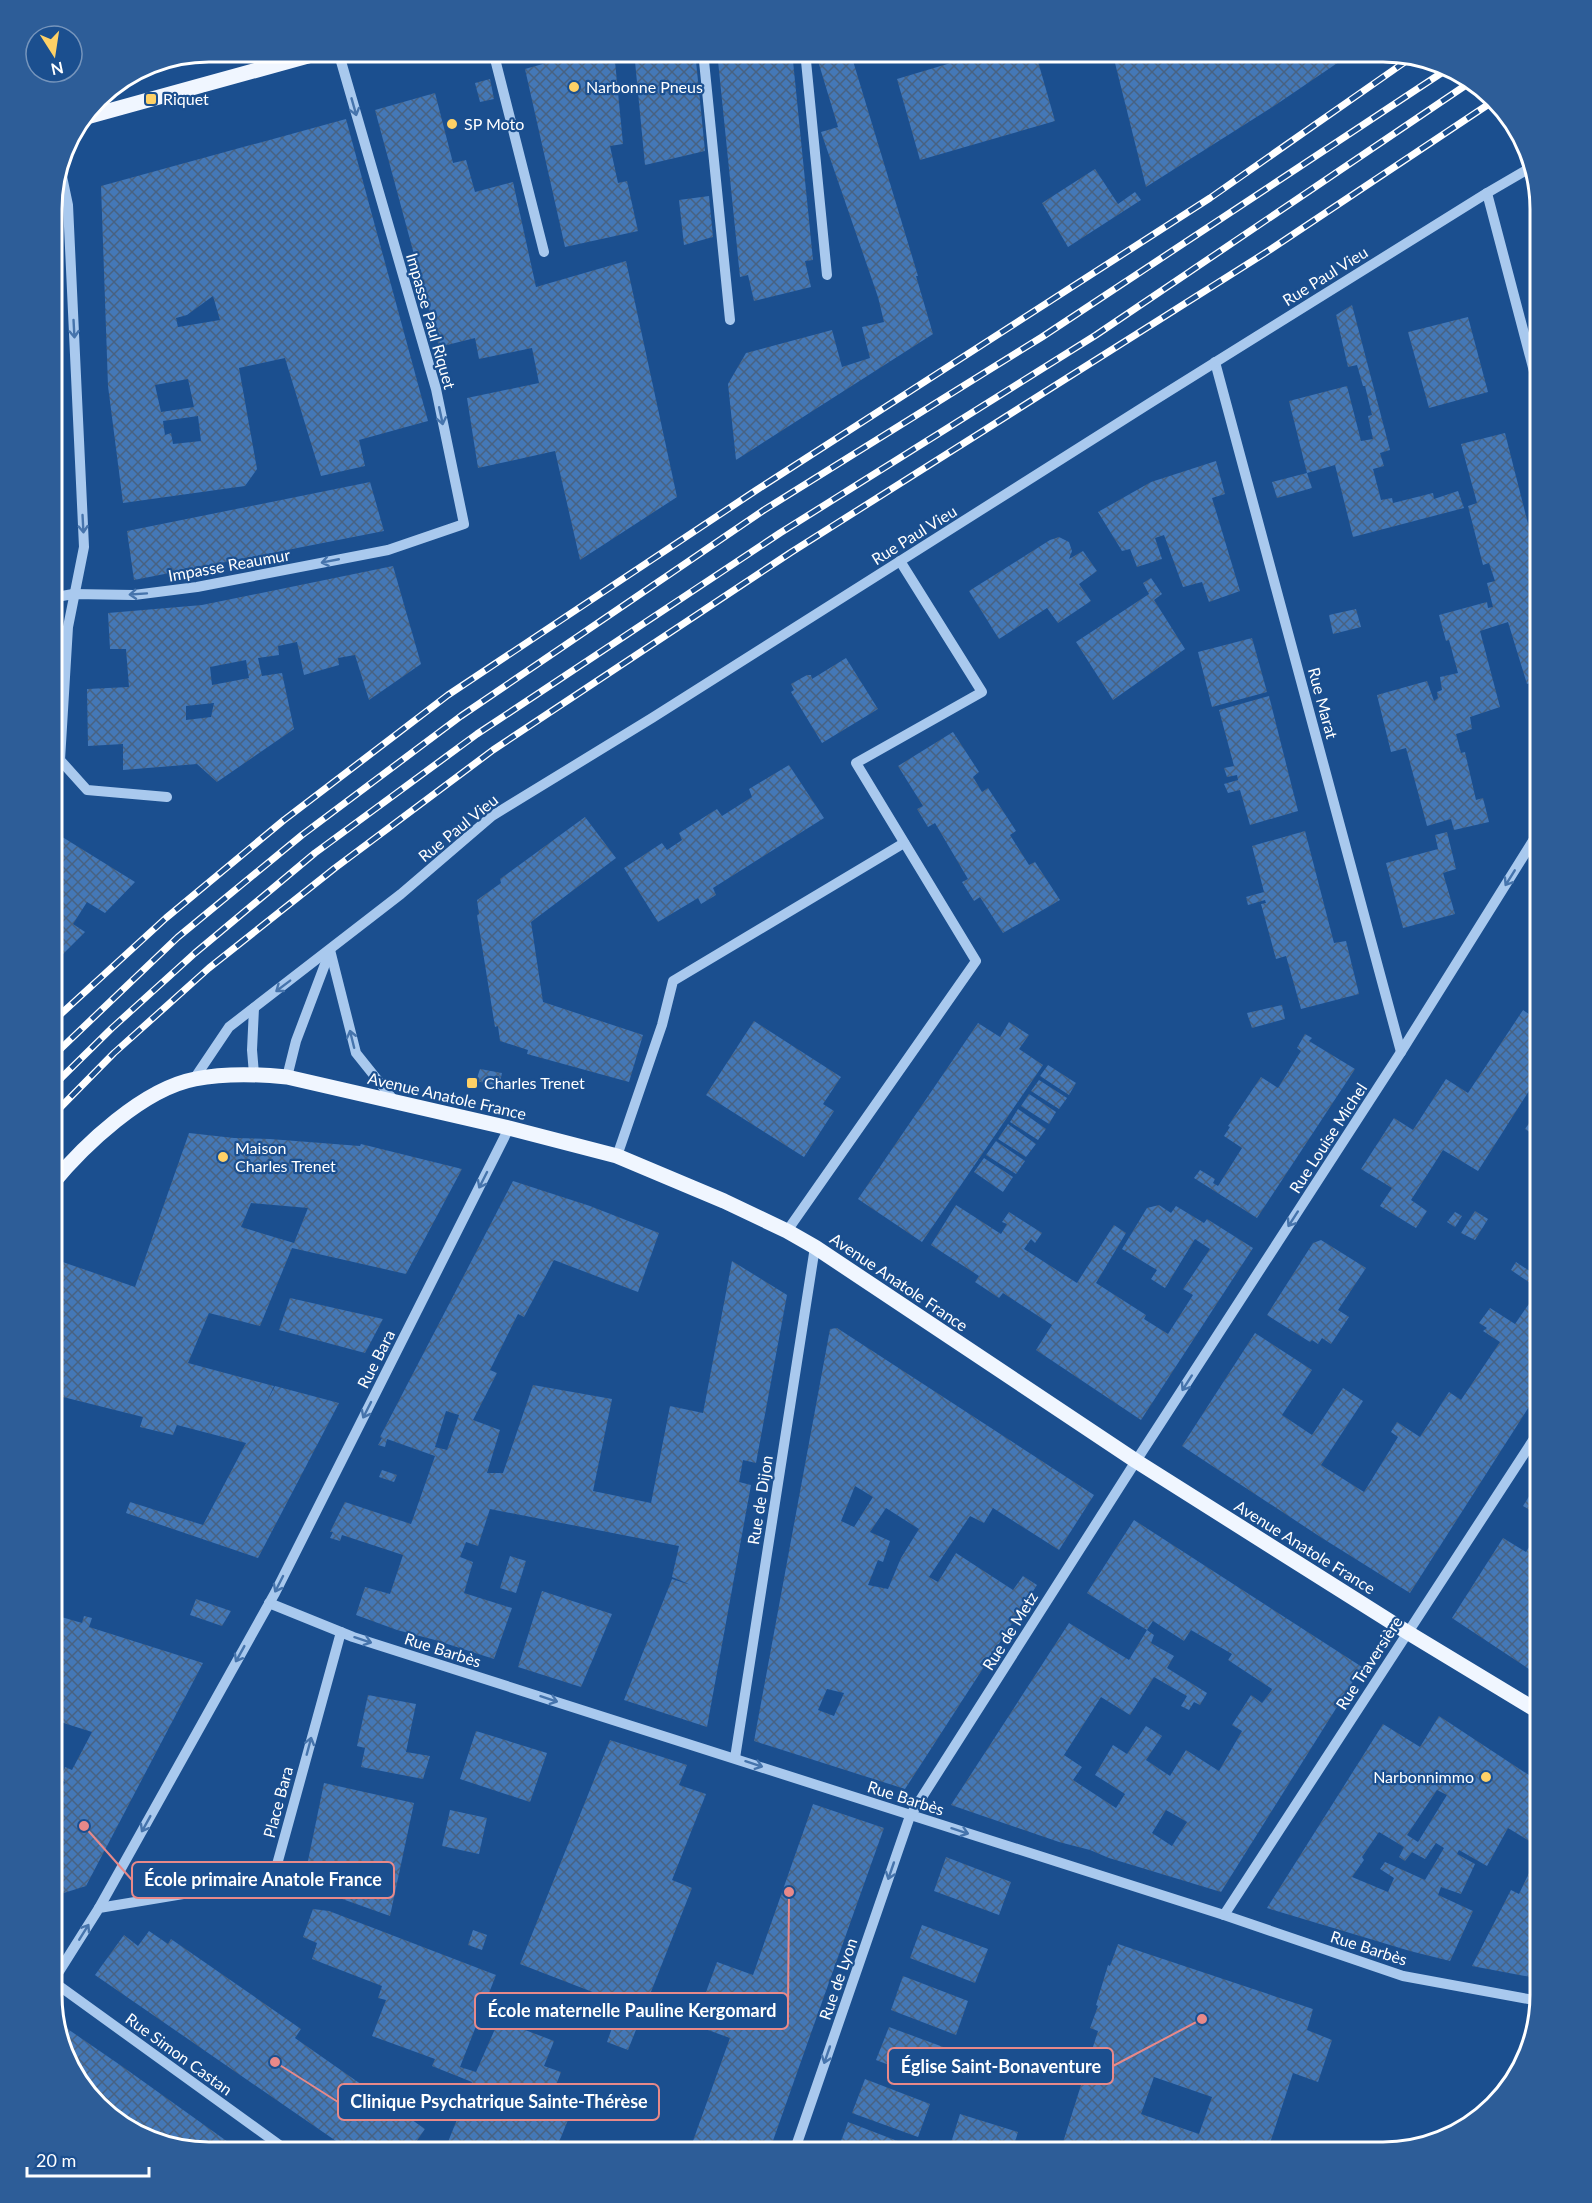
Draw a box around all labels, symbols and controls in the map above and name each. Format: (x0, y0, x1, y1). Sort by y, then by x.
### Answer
north arrow (24, 24, 84, 84)
text: N (49, 59, 65, 80)
place label: Narbonne Pneus (586, 77, 703, 96)
marker: Narbonne Pneus (567, 80, 581, 94)
place label: Riquet (163, 89, 209, 108)
marker: Riquet (144, 92, 158, 106)
one-way arrow (349, 97, 361, 116)
place label: SP Moto (464, 114, 524, 133)
marker: SP Moto (445, 117, 459, 131)
street label: Rue Paul Vieu (1279, 242, 1371, 309)
street label: Impasse Paul Riquet (403, 251, 460, 391)
one-way arrow (69, 319, 80, 339)
one-way arrow (436, 406, 447, 425)
street label: Rue Paul Vieu (868, 501, 960, 568)
one-way arrow (78, 514, 89, 534)
street label: Impasse Reaumur (166, 544, 292, 585)
one-way arrow (321, 556, 341, 567)
one-way arrow (129, 589, 149, 600)
street label: Rue Marat (1305, 665, 1342, 741)
street label: Rue Paul Vieu (414, 790, 501, 865)
one-way arrow (1504, 869, 1516, 886)
one-way arrow (275, 979, 291, 992)
one-way arrow (346, 1030, 357, 1049)
street label: Avenue Anatole France (366, 1068, 528, 1123)
place label: Charles Trenet (484, 1073, 585, 1092)
marker: Charles Trenet (465, 1076, 479, 1090)
street label: Rue Louise Michel (1285, 1079, 1370, 1196)
place label: Maison Charles Trenet (235, 1138, 336, 1175)
marker: Maison Charles Trenet (216, 1150, 230, 1164)
one-way arrow (477, 1171, 489, 1189)
one-way arrow (1286, 1211, 1299, 1228)
street label: Avenue Anatole France (827, 1228, 972, 1335)
street label: Rue Bara (353, 1326, 398, 1391)
one-way arrow (1180, 1374, 1192, 1391)
one-way arrow (361, 1401, 372, 1419)
street label: Rue de Dijon (743, 1454, 776, 1546)
street label: Avenue Anatole France (1232, 1496, 1379, 1598)
one-way arrow (273, 1575, 284, 1593)
street label: Rue de Metz (978, 1588, 1041, 1673)
street label: Rue Traversière (1331, 1613, 1406, 1713)
street label: Rue Barbès (402, 1628, 484, 1671)
one-way arrow (353, 1635, 372, 1646)
one-way arrow (234, 1644, 245, 1662)
one-way arrow (539, 1694, 558, 1705)
one-way arrow (304, 1737, 315, 1756)
one-way arrow (744, 1760, 763, 1771)
street label: Place Bara (259, 1764, 296, 1840)
place label: Narbonnimmo (1373, 1767, 1474, 1786)
marker: Narbonnimmo (1479, 1770, 1493, 1784)
street label: Rue Barbès (865, 1776, 947, 1819)
one-way arrow (139, 1815, 151, 1832)
one-way arrow (950, 1827, 969, 1838)
one-way arrow (885, 1861, 896, 1880)
callout: École primaire Anatole France (132, 1862, 394, 1898)
text: École primaire Anatole France (144, 1868, 382, 1890)
one-way arrow (78, 1924, 90, 1941)
street label: Rue Barbès (1328, 1926, 1410, 1969)
street label: Rue de Lyon (815, 1935, 860, 2022)
callout: École maternelle Pauline Kergomard (475, 1993, 788, 2029)
text: École maternelle Pauline Kergomard (488, 1999, 776, 2021)
street label: Rue Simon Castan (122, 2009, 236, 2099)
one-way arrow (821, 2045, 832, 2064)
callout: Église Saint-Bonaventure (888, 2048, 1113, 2084)
text: Église Saint-Bonaventure (901, 2055, 1102, 2077)
callout: Clinique Psychatrique Sainte-Thérèse (338, 2084, 659, 2120)
text: Clinique Psychatrique Sainte-Thérèse (350, 2090, 648, 2112)
scale bar (27, 2140, 148, 2178)
text: 20 m (36, 2149, 76, 2171)

